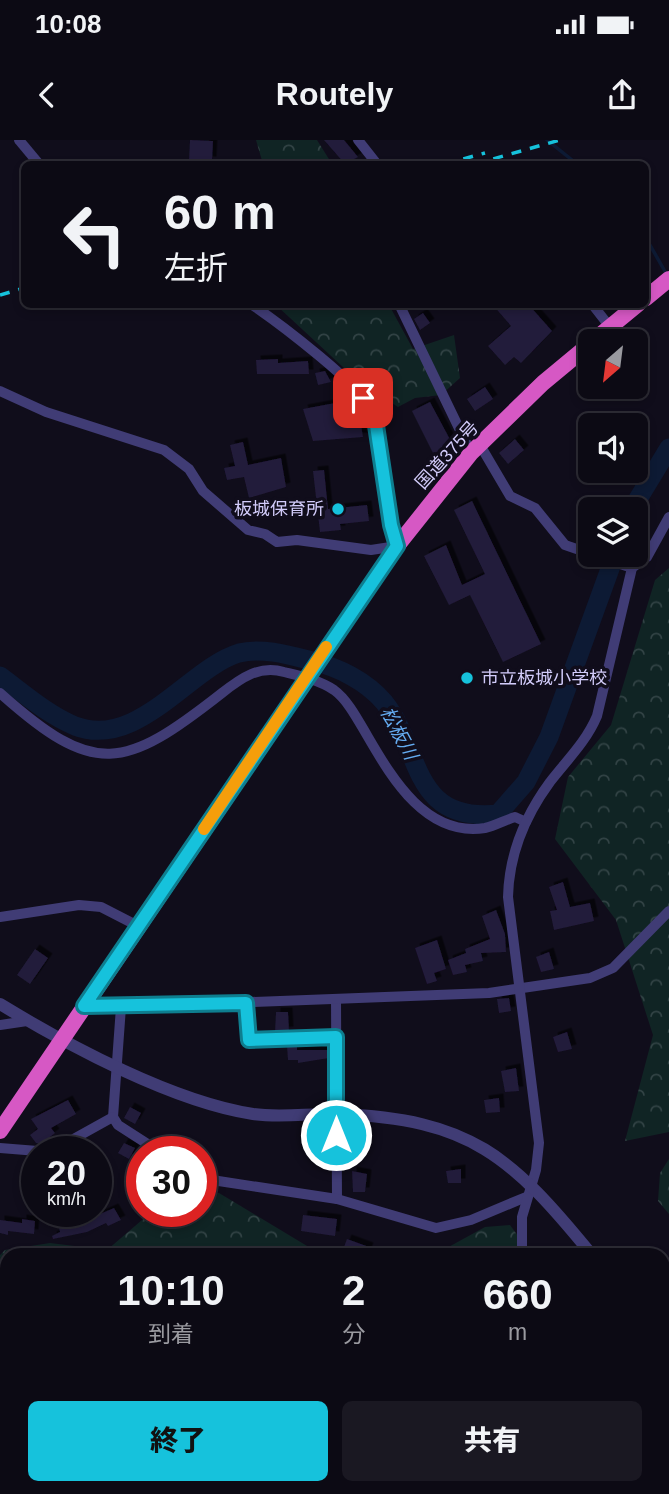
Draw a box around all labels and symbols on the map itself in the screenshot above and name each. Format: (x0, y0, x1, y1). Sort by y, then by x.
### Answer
north arrow (578, 329, 648, 399)
pin (333, 368, 393, 428)
street label: 国道375号 (411, 417, 483, 493)
place label: 板城保育所 (234, 499, 324, 519)
marker: 板城保育所 (330, 501, 346, 517)
place label: 市立板城小学校 (481, 668, 607, 688)
marker: 市立板城小学校 (459, 670, 475, 686)
water label: 松板川 (376, 703, 423, 765)
position arrow (299, 1098, 373, 1172)
speed limit sign: 30 (126, 1136, 217, 1227)

